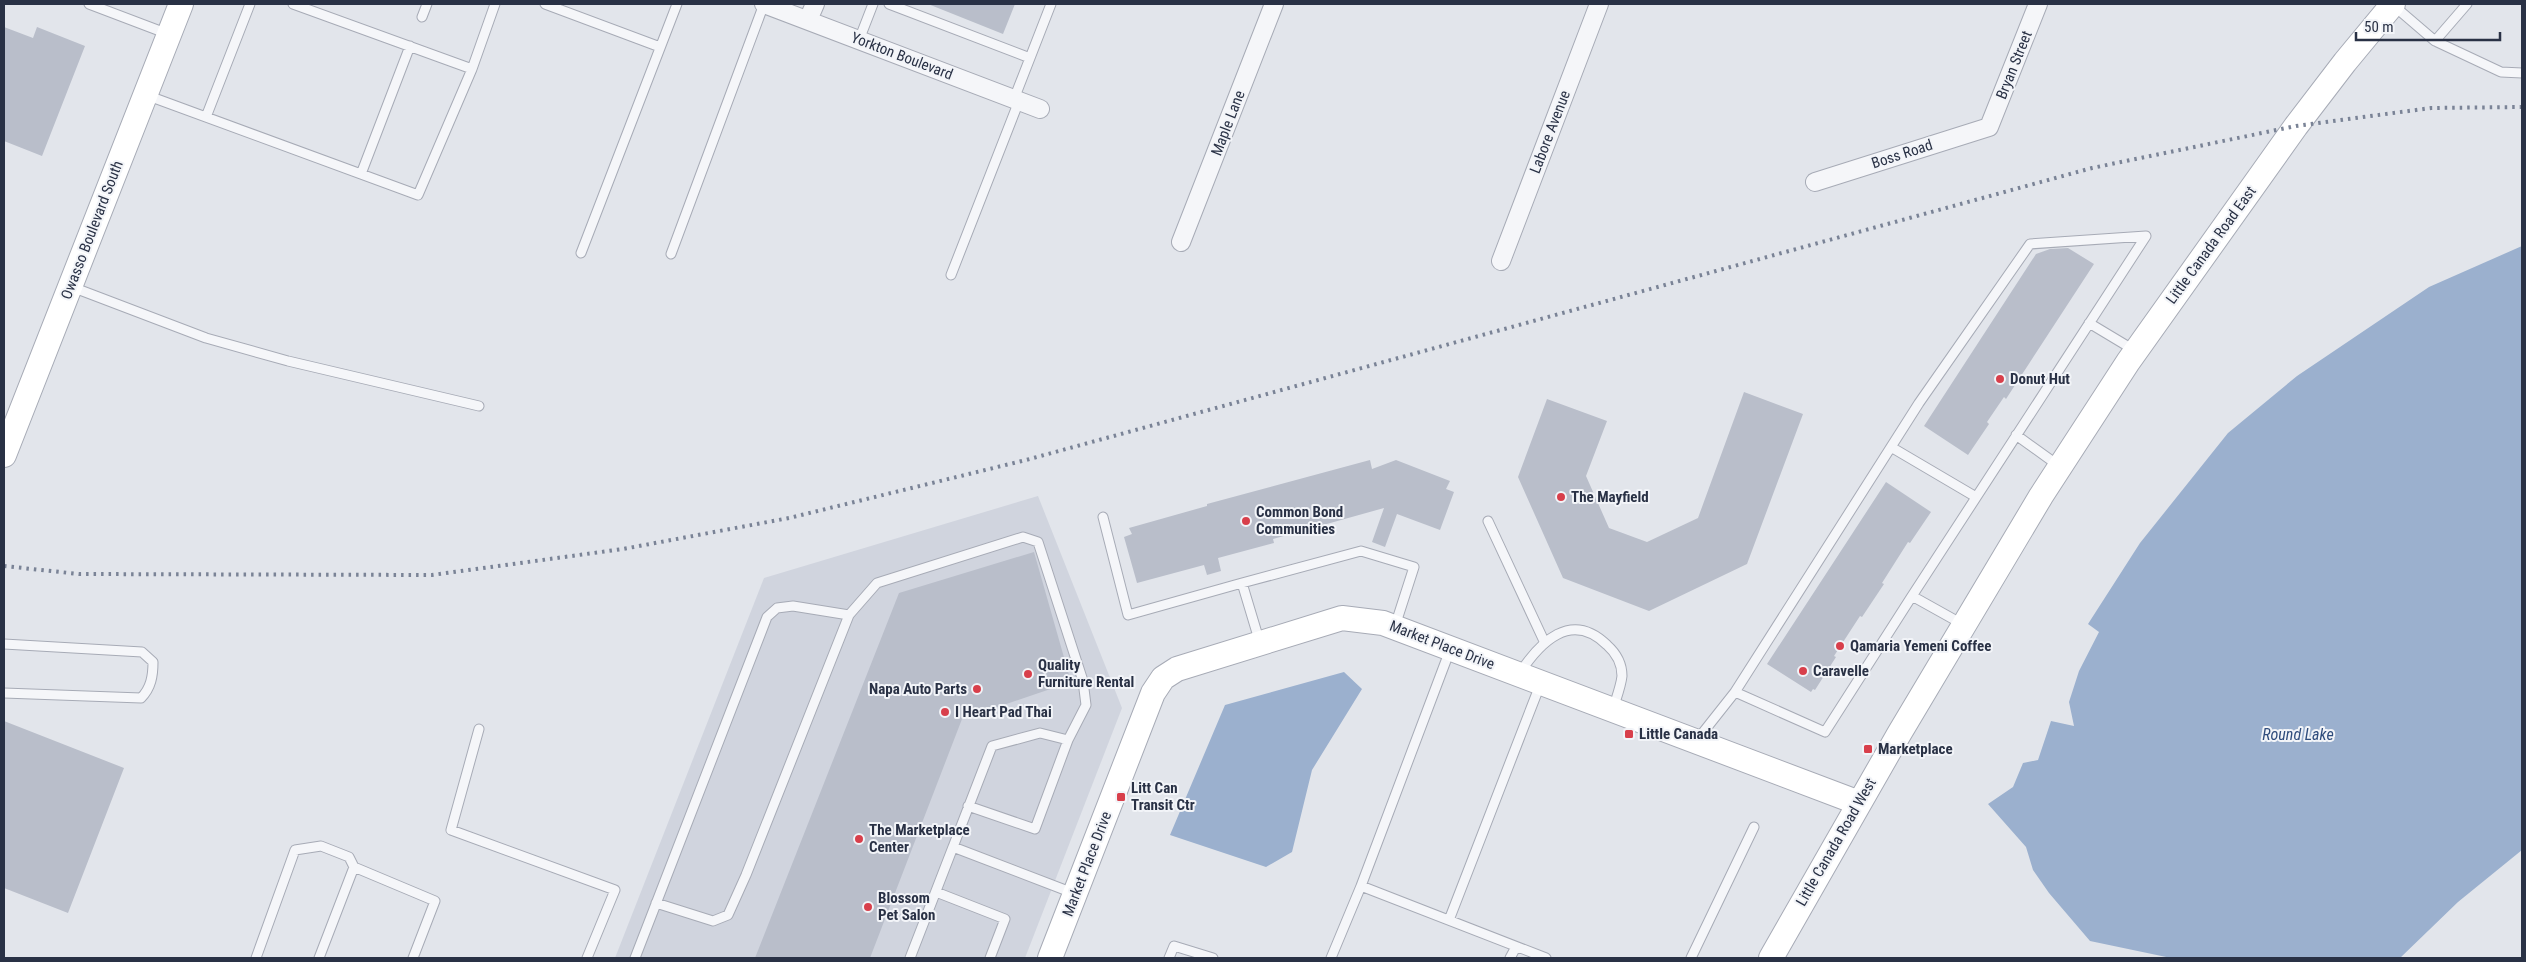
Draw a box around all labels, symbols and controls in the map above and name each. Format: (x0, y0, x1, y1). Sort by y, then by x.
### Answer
scale bar (2356, 10, 2500, 42)
text: 50 m (2364, 18, 2394, 36)
street label: Yorkton Boulevard (849, 28, 955, 84)
street label: Bryan Street (1992, 28, 2036, 102)
street label: Maple Lane (1207, 88, 1249, 158)
street label: Labore Avenue (1526, 88, 1574, 176)
street label: Boss Road (1869, 136, 1935, 172)
street label: Owasso Boulevard South (57, 158, 127, 302)
street label: Little Canada Road East (2162, 183, 2260, 307)
place label: Donut Hut (2010, 370, 2070, 388)
marker: Donut Hut (1994, 373, 2006, 385)
place label: The Mayfield (1571, 488, 1649, 506)
marker: The Mayfield (1555, 491, 1567, 503)
place label: Common Bond Communities (1256, 503, 1343, 538)
marker: Common Bond Communities (1240, 515, 1252, 527)
street label: Market Place Drive (1387, 617, 1497, 673)
place label: Qamaria Yemeni Coffee (1850, 637, 1991, 655)
marker: Qamaria Yemeni Coffee (1834, 640, 1846, 652)
place label: Quality Furniture Rental (1038, 656, 1134, 691)
place label: Caravelle (1813, 662, 1869, 680)
marker: Caravelle (1797, 665, 1809, 677)
marker: Quality Furniture Rental (1022, 668, 1034, 680)
place label: Napa Auto Parts (869, 680, 967, 698)
marker: Napa Auto Parts (971, 683, 983, 695)
place label: I Heart Pad Thai (955, 703, 1052, 721)
marker: I Heart Pad Thai (939, 706, 951, 718)
place label: Little Canada (1639, 725, 1718, 743)
water label: Round Lake (2262, 725, 2334, 744)
marker: Little Canada (1623, 728, 1635, 740)
place label: Marketplace (1878, 740, 1953, 758)
marker: Marketplace (1862, 743, 1874, 755)
street label: Little Canada Road West (1792, 775, 1880, 909)
place label: Litt Can Transit Ctr (1131, 779, 1195, 814)
marker: Litt Can Transit Ctr (1115, 791, 1127, 803)
street label: Market Place Drive (1059, 809, 1115, 919)
place label: The Marketplace Center (869, 821, 970, 856)
marker: The Marketplace Center (853, 833, 865, 845)
place label: Blossom Pet Salon (878, 889, 935, 924)
marker: Blossom Pet Salon (862, 901, 874, 913)

